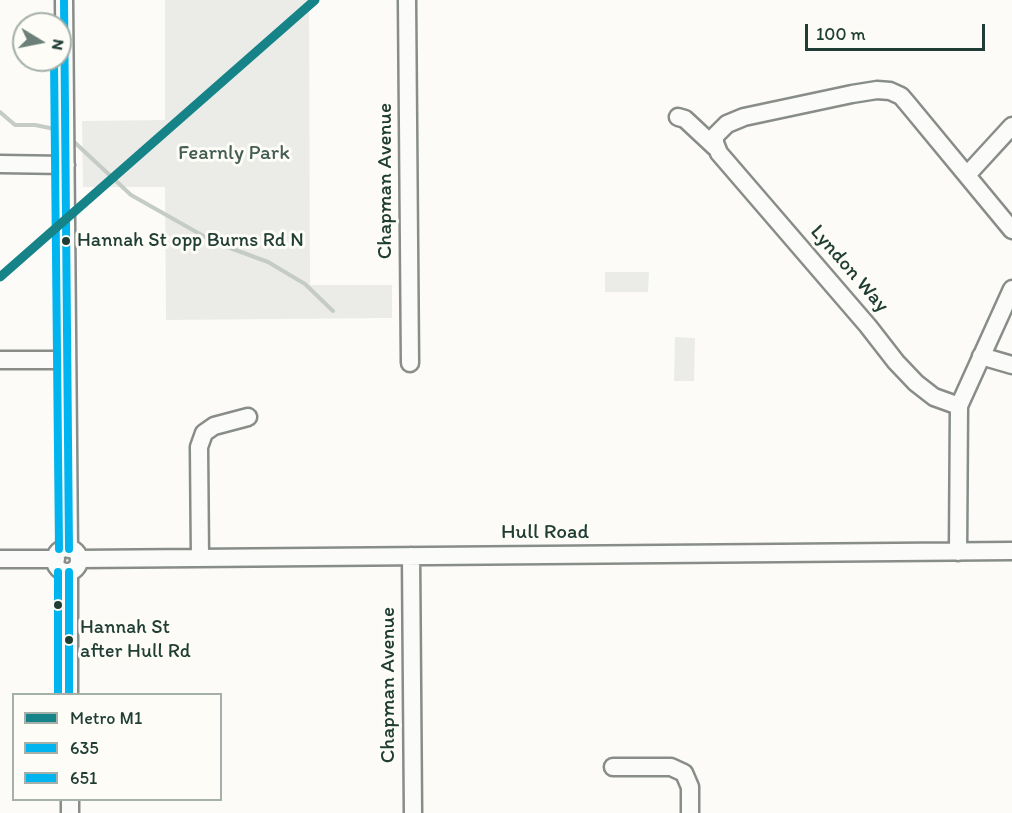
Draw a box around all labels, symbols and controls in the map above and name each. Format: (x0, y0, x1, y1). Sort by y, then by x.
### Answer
north arrow (12, 12, 72, 72)
scale bar (808, 12, 988, 50)
text: 100 m (816, 23, 866, 45)
text: N (48, 38, 69, 52)
street label: Chapman Avenue (373, 103, 399, 259)
park label: Fearnly Park (178, 141, 290, 167)
street label: Lyndon Way (804, 220, 894, 318)
place label: Hannah St opp Burns Rd N (77, 229, 304, 253)
marker: Hannah St opp Burns Rd N (60, 235, 72, 247)
street label: Hull Road (501, 520, 589, 546)
unlabelled marker (52, 599, 64, 611)
street label: Chapman Avenue (376, 607, 402, 763)
place label: Hannah St after Hull Rd (80, 616, 191, 663)
marker: Hannah St after Hull Rd (63, 634, 75, 646)
legend (12, 693, 222, 801)
text: Metro M1 (70, 707, 142, 729)
text: 635 (70, 737, 99, 759)
text: 651 (70, 767, 97, 789)

